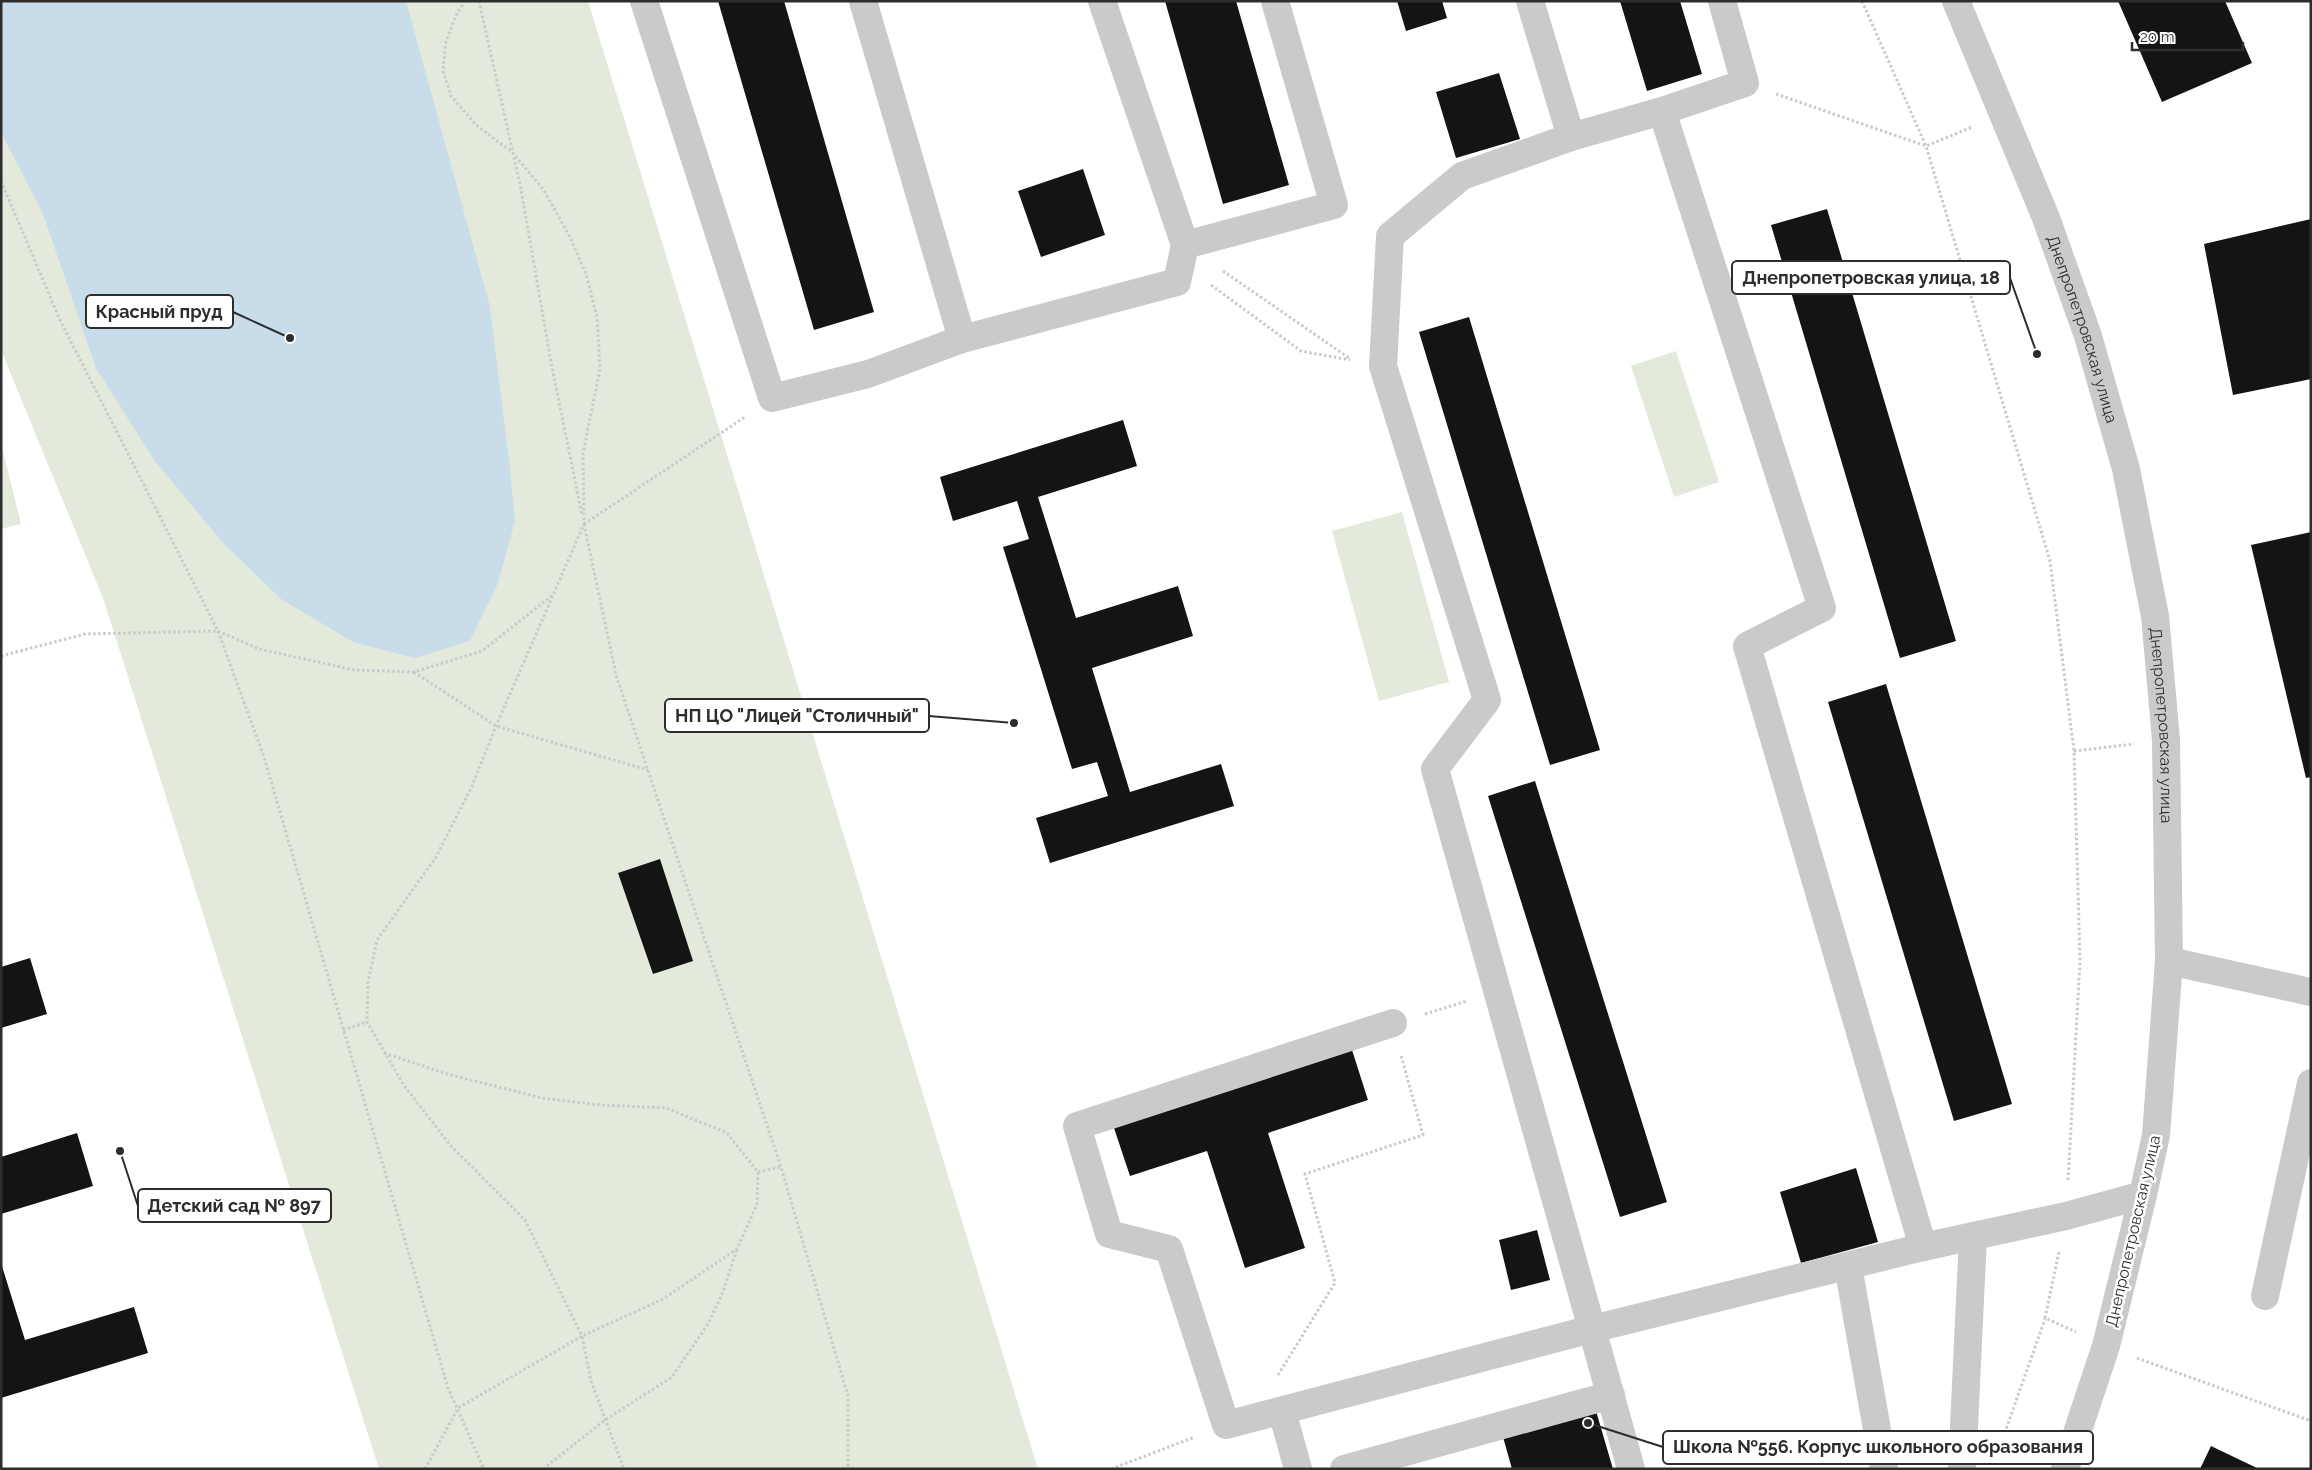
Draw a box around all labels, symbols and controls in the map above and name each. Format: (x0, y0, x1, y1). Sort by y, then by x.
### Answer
scale bar (2132, 20, 2243, 52)
text: 20 m (2140, 28, 2175, 46)
street label: Днепропетровская улица (2043, 233, 2122, 425)
callout: Днепропетровская улица, 18 (1732, 261, 2010, 294)
text: Днепропетровская улица, 18 (1742, 267, 2000, 288)
callout: Красный пруд (86, 295, 233, 328)
text: Красный пруд (95, 301, 223, 322)
street label: Днепропетровская улица (2147, 627, 2177, 824)
callout: НП ЦО "Лицей "Столичный" (665, 699, 929, 732)
text: НП ЦО "Лицей "Столичный" (675, 705, 919, 726)
street label: Днепропетровская улица (2102, 1133, 2164, 1329)
callout: Детский сад № 897 (138, 1189, 331, 1222)
text: Детский сад № 897 (147, 1195, 322, 1216)
callout: Школа №556. Корпус школьного образования (1663, 1431, 2093, 1464)
text: Школа №556. Корпус школьного образования (1673, 1436, 2083, 1457)

